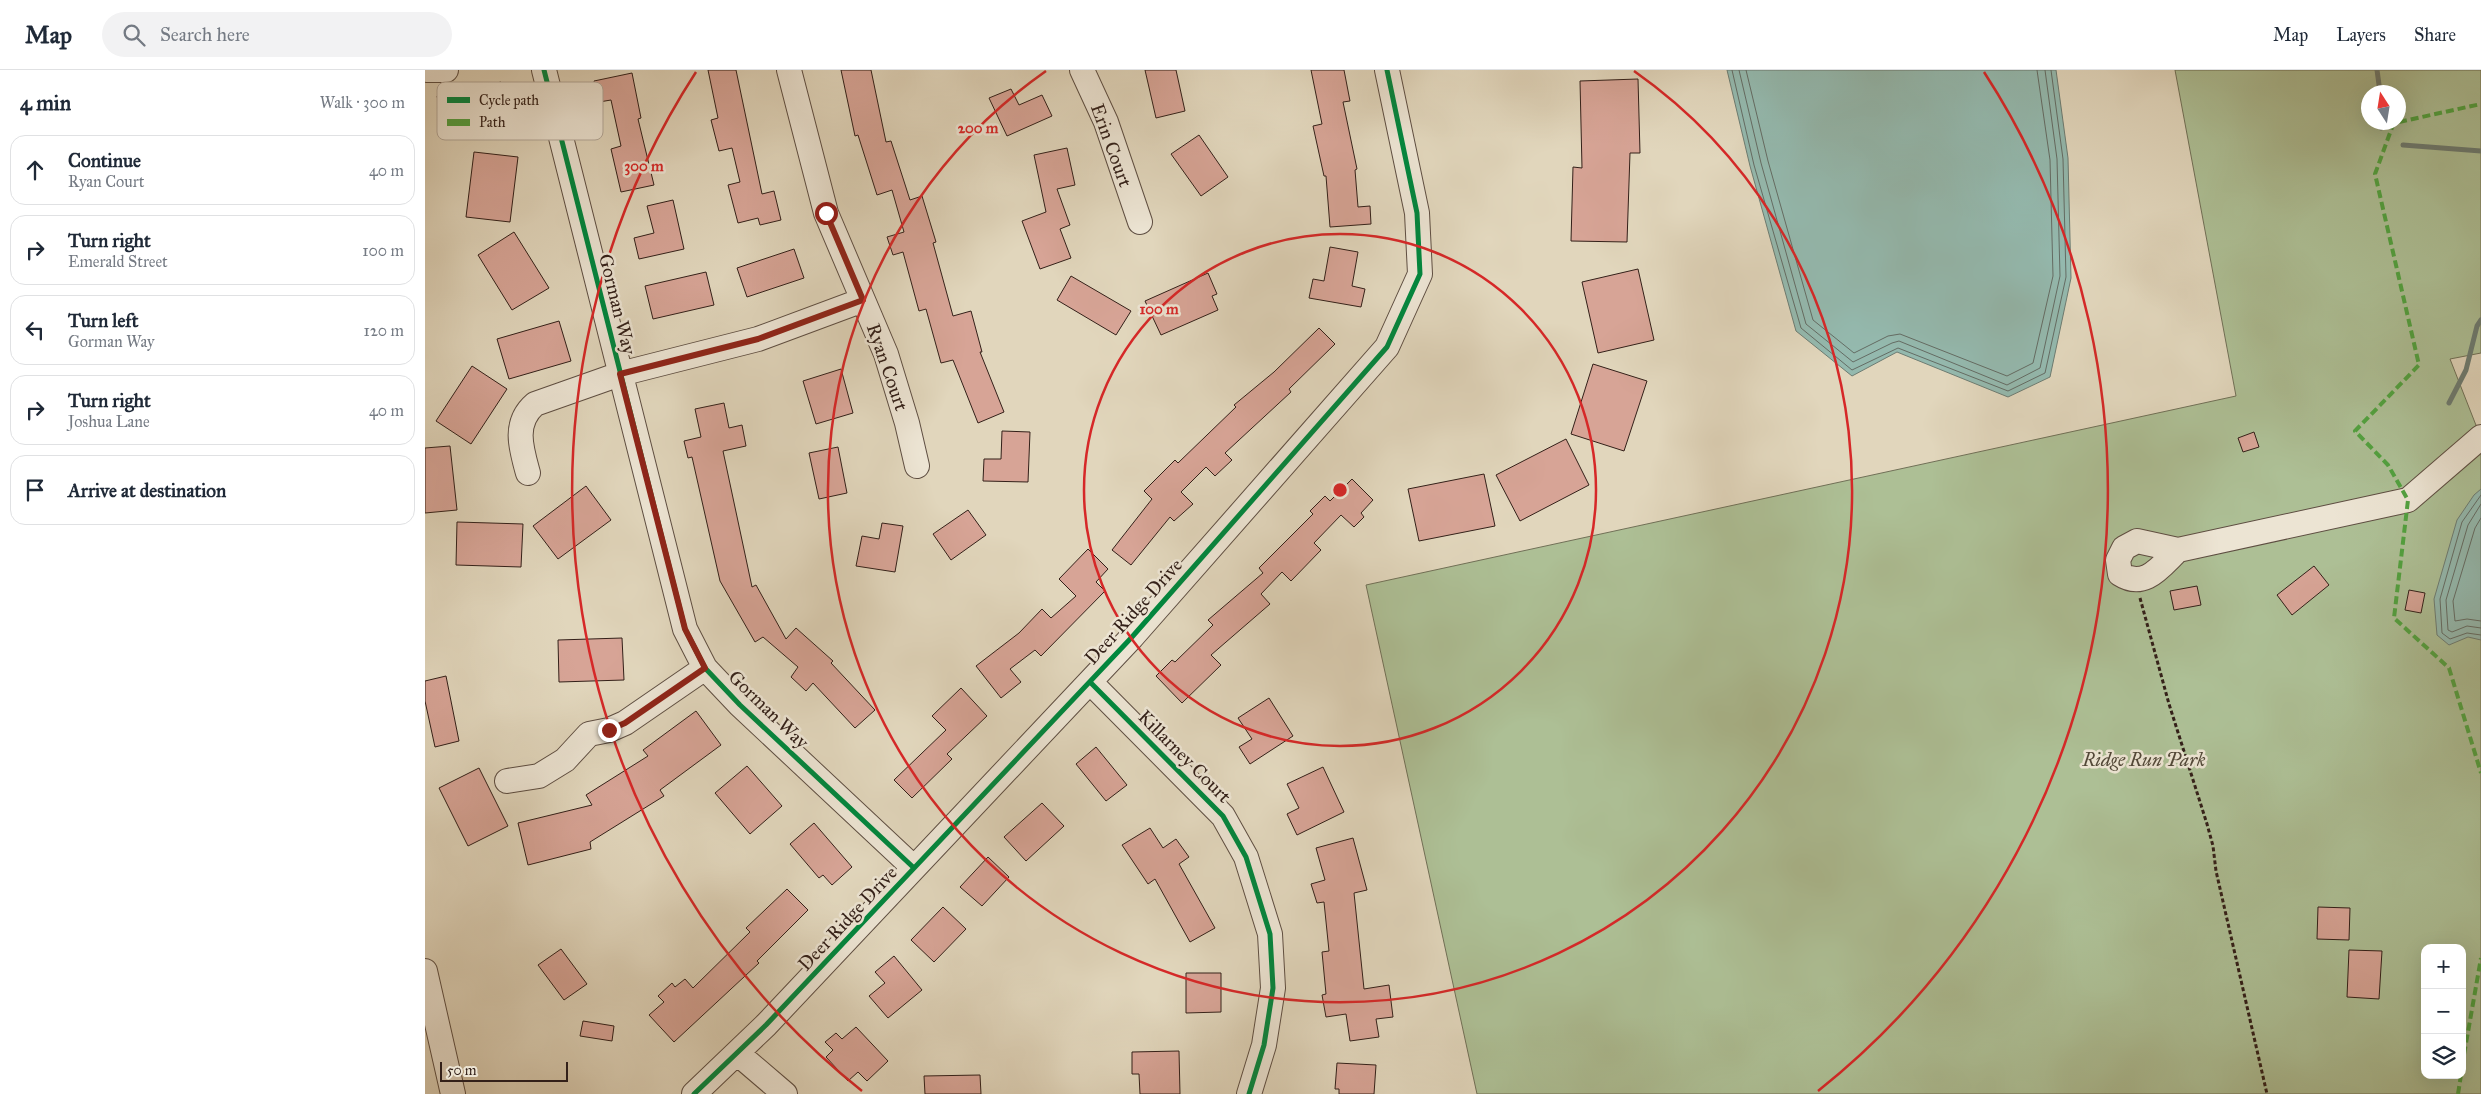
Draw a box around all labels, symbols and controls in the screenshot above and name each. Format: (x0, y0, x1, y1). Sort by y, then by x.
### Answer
search box (102, 12, 452, 57)
text: Map (25, 20, 72, 50)
icon: search (120, 21, 148, 49)
text: Search here (160, 23, 250, 46)
text: Map (2273, 24, 2308, 46)
text: Layers (2336, 24, 2386, 46)
text: Share (2414, 24, 2456, 46)
legend (437, 82, 603, 140)
north arrow (2361, 85, 2406, 130)
text: 4 min (20, 90, 71, 116)
text: Cycle path (479, 92, 539, 109)
text: Walk · 300 m (320, 93, 405, 112)
street label: Erin Court (1086, 100, 1137, 190)
text: Path (479, 114, 506, 131)
text: 200 m (958, 119, 999, 137)
text: Continue (68, 149, 141, 172)
icon: ahead (21, 156, 49, 184)
text: 300 m (624, 157, 664, 176)
text: 40 m (369, 161, 404, 180)
text: Ryan Court (68, 172, 144, 191)
route start (815, 202, 838, 225)
text: Turn right (68, 229, 151, 252)
icon: right (21, 236, 49, 264)
text: 100 m (362, 241, 404, 260)
street label: Gorman Way (594, 251, 641, 358)
text: Emerald Street (68, 252, 168, 271)
text: 100 m (1139, 300, 1179, 318)
text: Turn left (68, 309, 138, 332)
icon: left (21, 316, 49, 344)
street label: Ryan Court (862, 320, 913, 414)
text: 120 m (364, 321, 404, 340)
text: Gorman Way (68, 332, 155, 351)
text: Turn right (68, 389, 151, 412)
icon: right (21, 396, 49, 424)
text: 40 m (369, 401, 404, 420)
text: Joshua Lane (68, 412, 150, 431)
icon: arrive (21, 476, 49, 504)
text: Arrive at destination (68, 479, 226, 502)
centre of rings (1331, 481, 1349, 499)
street label: Deer Ridge Drive (1080, 553, 1188, 670)
street label: Gorman Way (724, 665, 814, 754)
street label: Killarney Court (1133, 705, 1236, 808)
route end (598, 719, 621, 742)
park label: Ridge Run Park (2081, 748, 2206, 771)
street label: Deer Ridge Drive (793, 861, 903, 976)
map controls (2421, 944, 2466, 1079)
button: + (2421, 944, 2466, 989)
button: − (2421, 989, 2466, 1034)
button: layers (2421, 1034, 2466, 1079)
scale bar (440, 1059, 567, 1082)
text: 50 m (447, 1062, 476, 1079)

